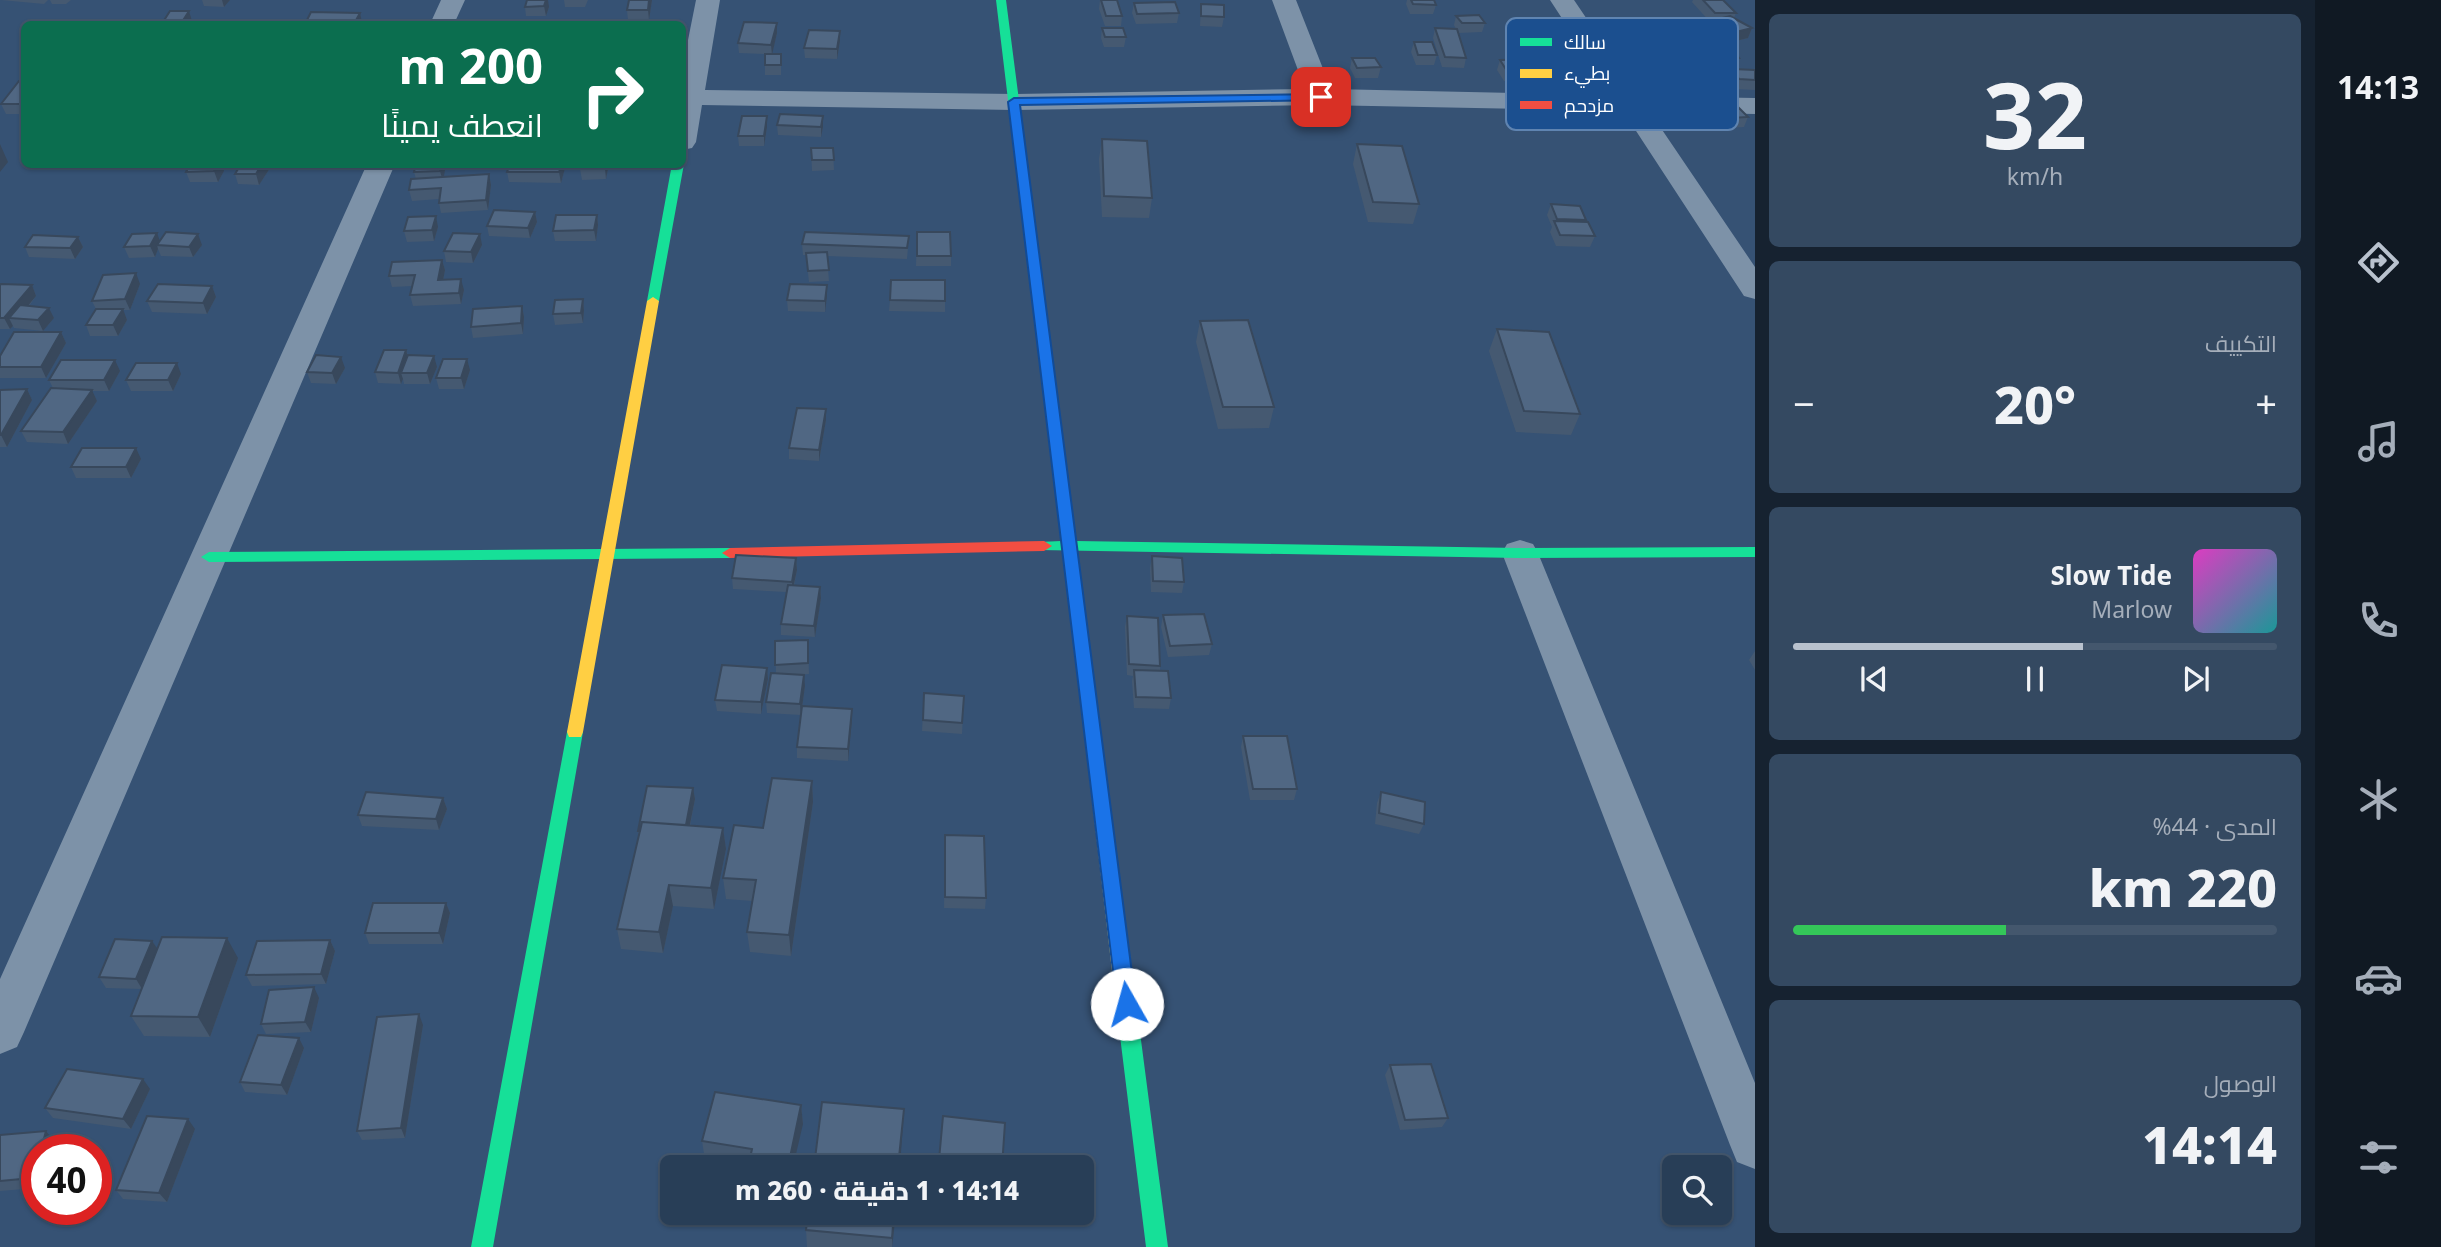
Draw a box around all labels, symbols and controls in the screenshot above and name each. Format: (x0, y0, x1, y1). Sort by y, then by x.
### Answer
legend (1506, 18, 1738, 130)
text: سالك (1564, 29, 1606, 55)
text: 200 m (398, 32, 543, 98)
icon: right (567, 49, 658, 140)
text: 32 (1983, 52, 2087, 176)
text: بطيء (1564, 60, 1610, 88)
text: 14:13 (2337, 65, 2419, 108)
pin (1291, 67, 1351, 127)
icon: arrive (1302, 78, 1340, 116)
text: مزدحم (1564, 92, 1614, 119)
text: انعطف يمينًا (381, 103, 543, 146)
text: km/h (2007, 160, 2063, 192)
icon: directions (2354, 238, 2403, 287)
text: التكييف (2205, 327, 2277, 359)
text: 20° (1994, 368, 2076, 439)
text: − (1793, 377, 1815, 429)
text: + (2255, 377, 2277, 429)
icon: music (2354, 417, 2403, 466)
text: Slow Tide (2050, 557, 2172, 593)
text: Marlow (2091, 593, 2172, 625)
icon: phone (2354, 596, 2403, 645)
icon: previous (1855, 660, 1893, 698)
icon: pause (2016, 660, 2054, 698)
icon: next (2177, 660, 2215, 698)
icon: climate (2354, 775, 2403, 824)
text: المدى · 44% (2152, 810, 2277, 842)
text: 220 km (2089, 851, 2277, 922)
icon: car (2354, 954, 2403, 1003)
position arrow (1090, 967, 1164, 1041)
text: الوصول (2204, 1067, 2277, 1099)
text: 14:14 (2142, 1108, 2277, 1179)
icon: filters (2354, 1133, 2403, 1182)
speed limit sign: 40 (21, 1134, 112, 1225)
map controls (1662, 1155, 1732, 1225)
button: search (1662, 1155, 1732, 1225)
text: 14:14 · 1 دقيقة · 260 m (735, 1172, 1019, 1208)

